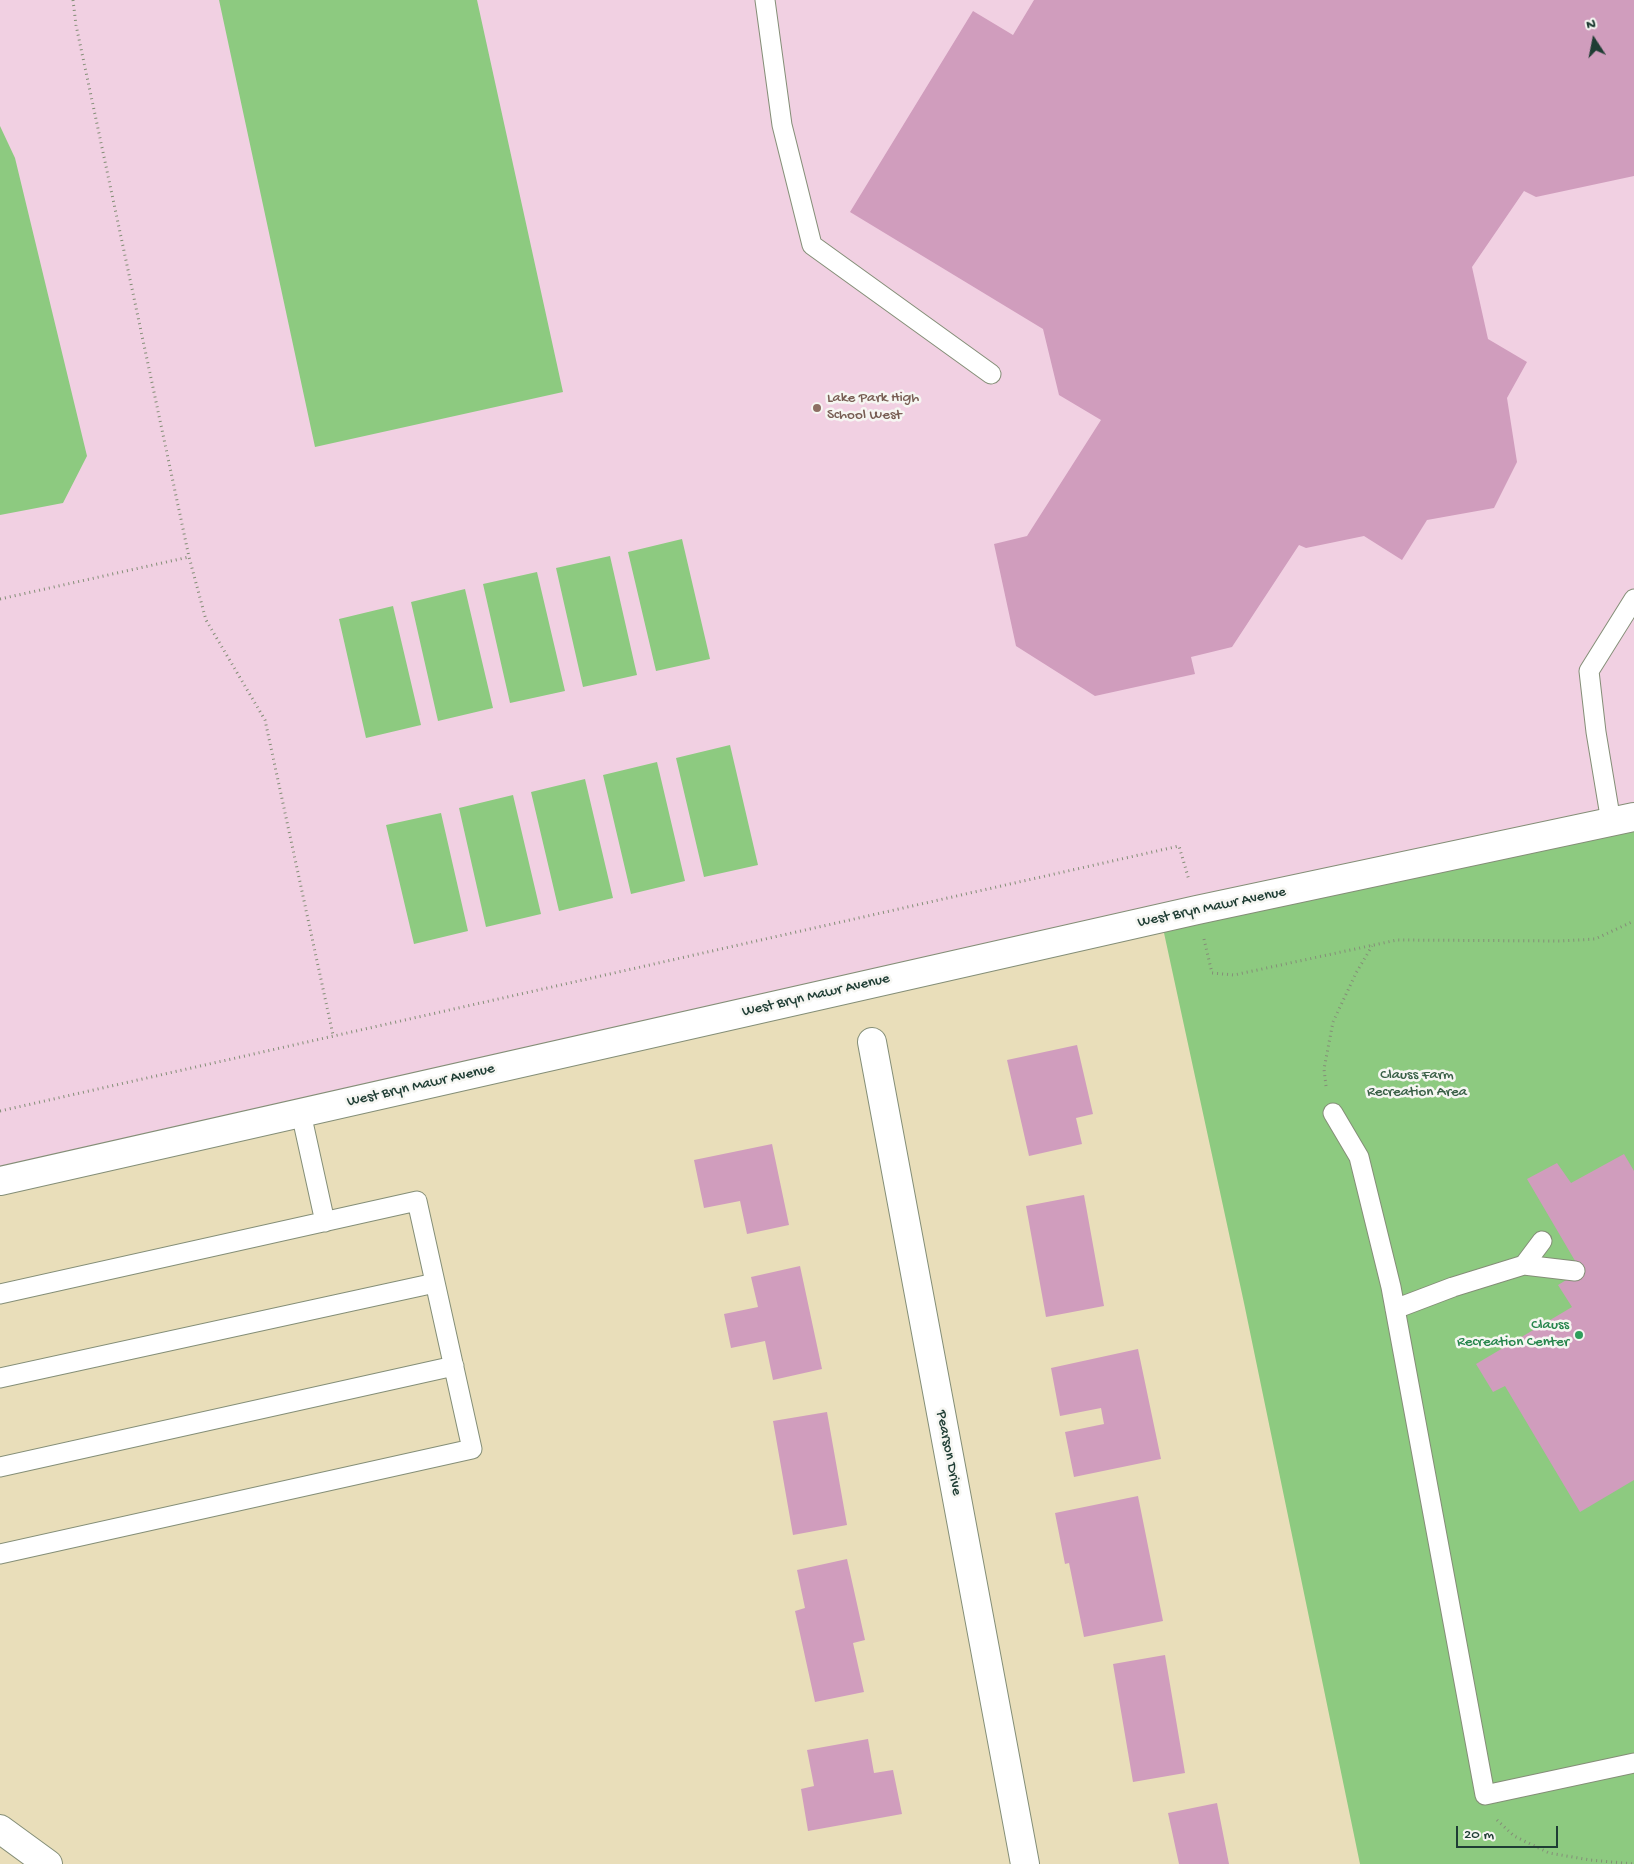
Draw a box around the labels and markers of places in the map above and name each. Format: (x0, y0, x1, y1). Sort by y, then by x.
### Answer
place label: Lake Park High School West (827, 390, 919, 425)
marker: Lake Park High School West (811, 402, 823, 414)
place label: Clauss Recreation Center (1457, 1317, 1569, 1352)
marker: Clauss Recreation Center (1573, 1329, 1585, 1341)

